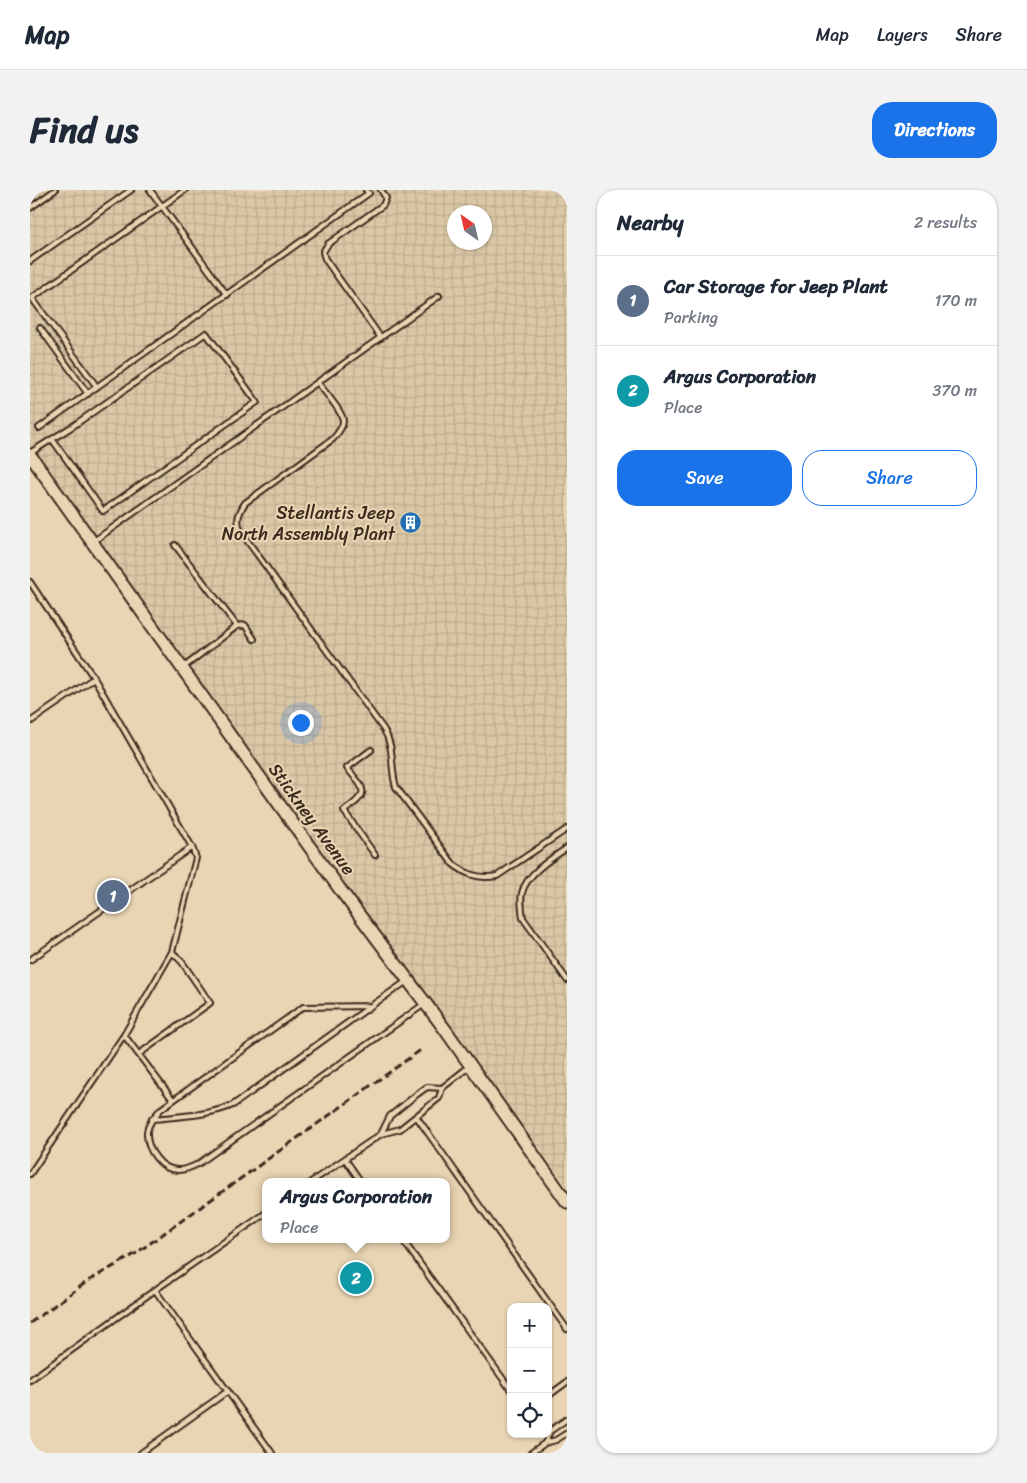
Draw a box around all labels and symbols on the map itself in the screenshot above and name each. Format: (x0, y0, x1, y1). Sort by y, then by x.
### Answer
north arrow (447, 205, 492, 250)
place label: Stellantis Jeep North Assembly Plant (222, 497, 396, 550)
building icon: Stellantis Jeep North Assembly Plant (399, 511, 423, 535)
your location (288, 710, 314, 736)
street label: Stickney Avenue (260, 756, 364, 882)
pin: 1 (97, 877, 129, 915)
pin: 2 (340, 1259, 372, 1297)

